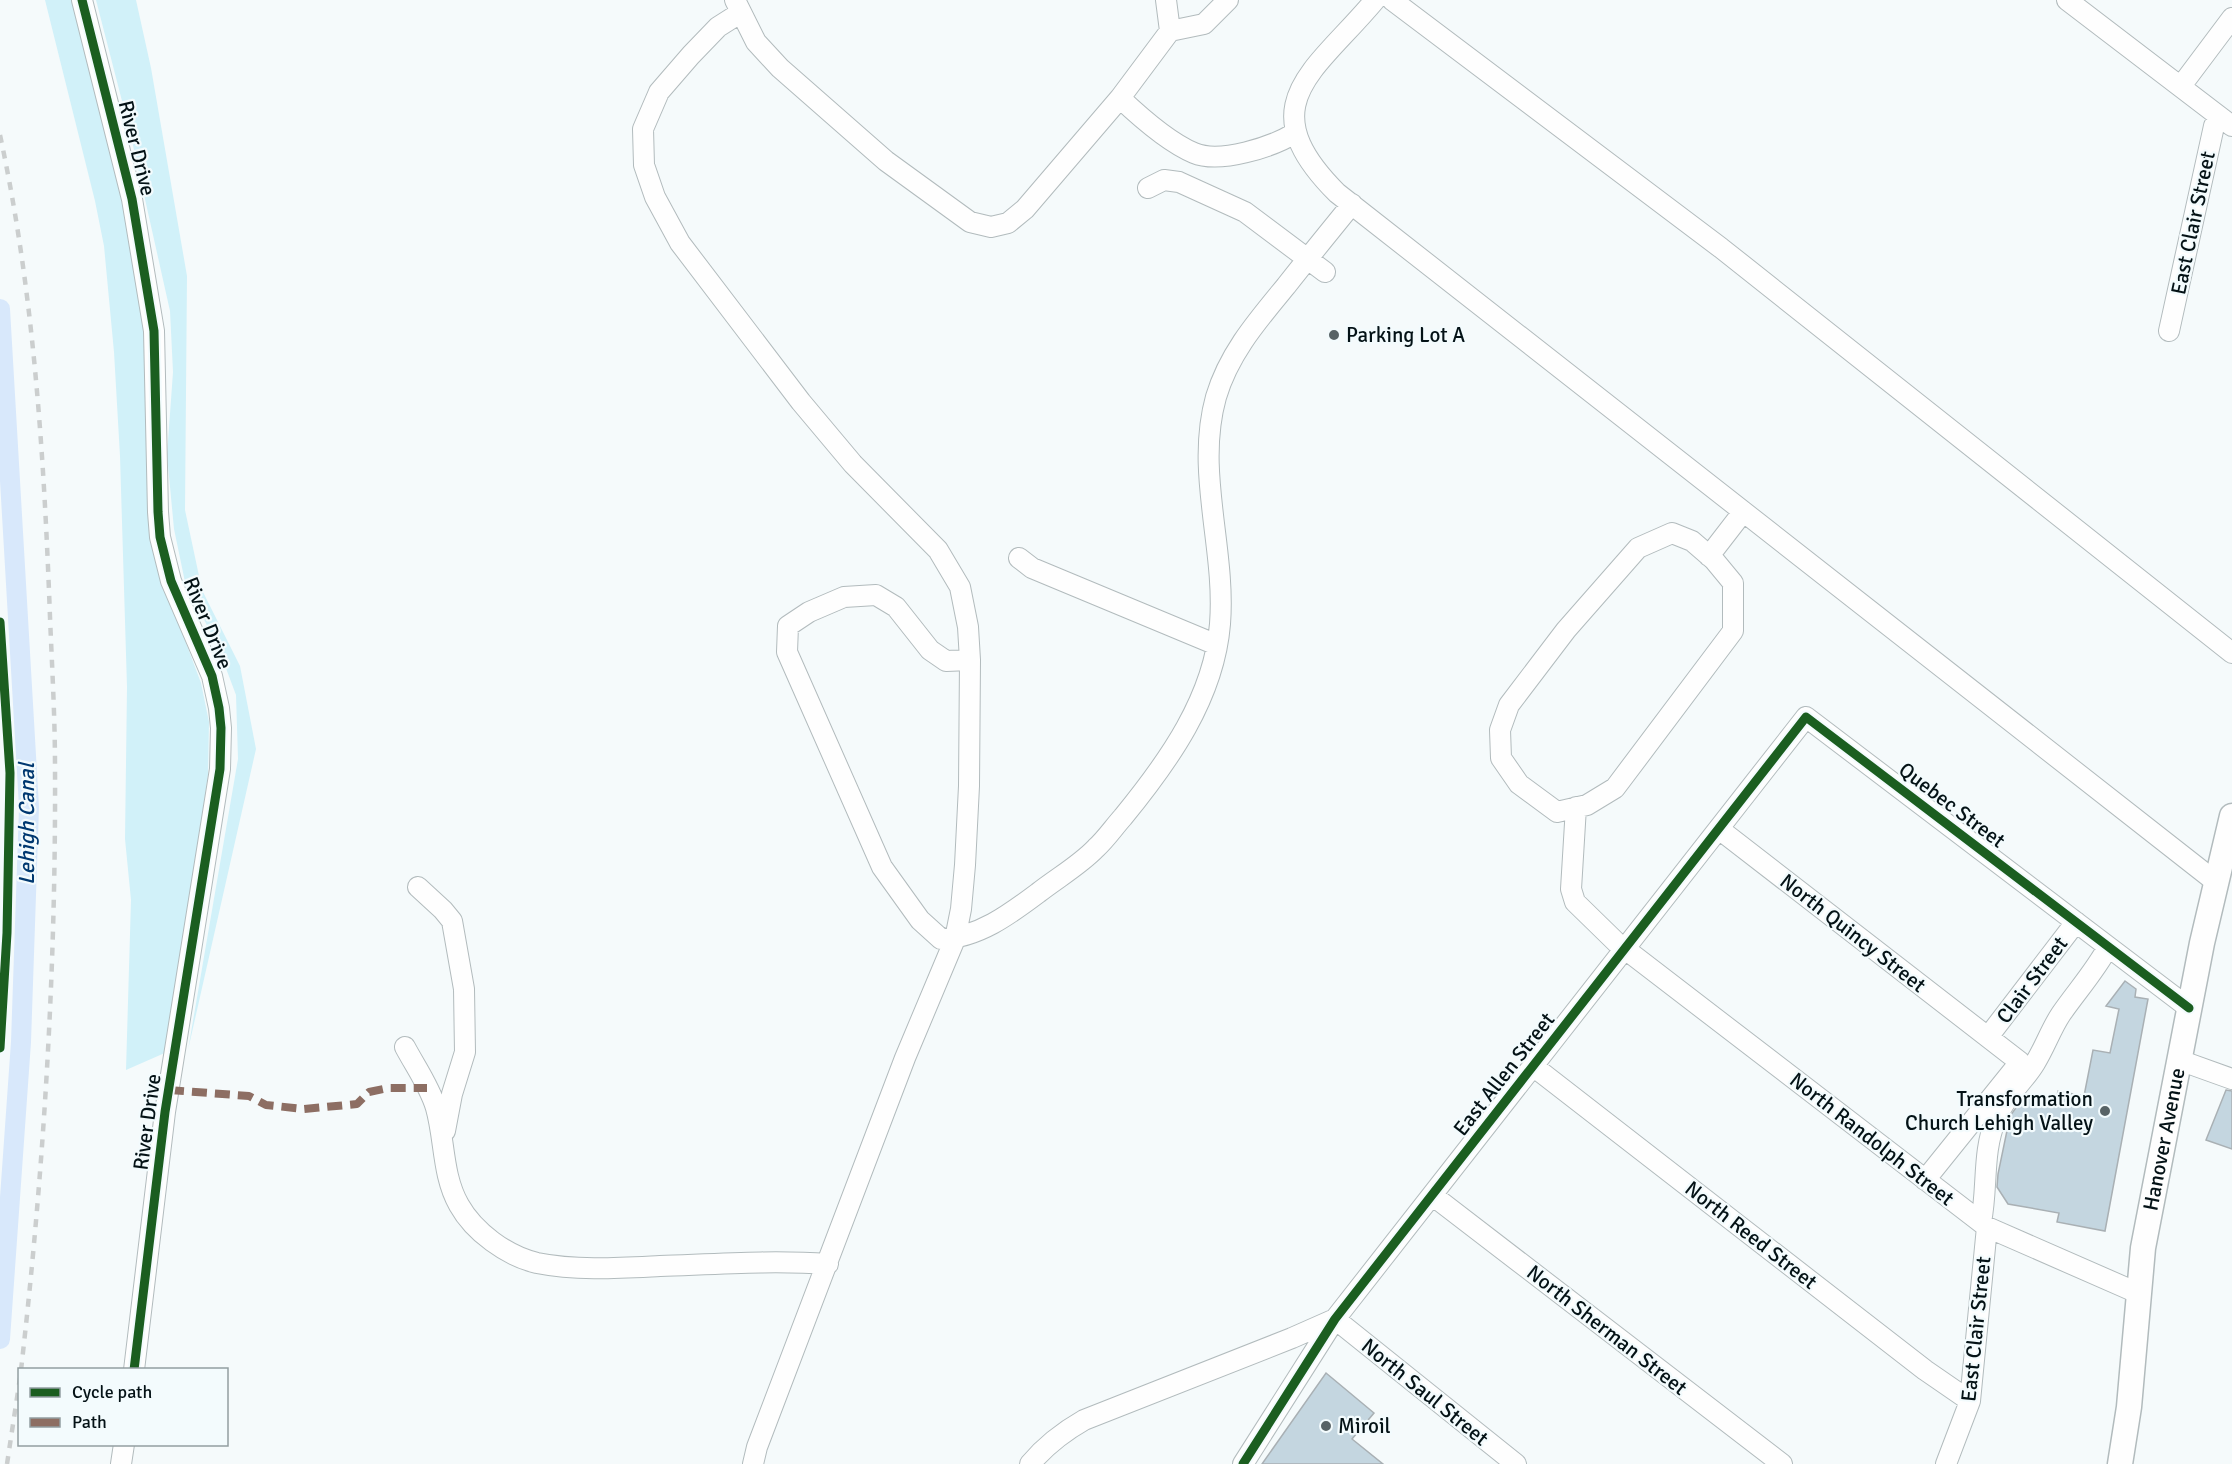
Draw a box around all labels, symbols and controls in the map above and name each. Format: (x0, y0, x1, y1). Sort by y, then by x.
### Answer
street label: River Drive (113, 98, 161, 198)
street label: East Clair Street (2165, 149, 2221, 297)
place label: Parking Lot A (1346, 322, 1465, 348)
marker: Parking Lot A (1327, 328, 1341, 342)
street label: River Drive (178, 573, 238, 673)
street label: Quebec Street (1894, 757, 2010, 853)
water label: Lehigh Canal (13, 761, 40, 885)
street label: North Quincy Street (1775, 868, 1931, 998)
street label: Clair Street (1991, 931, 2073, 1029)
street label: East Allen Street (1448, 1007, 1560, 1141)
street label: Hanover Avenue (2137, 1066, 2191, 1213)
street label: North Randolph Street (1785, 1067, 1959, 1211)
street label: River Drive (127, 1072, 167, 1172)
place label: Transformation Church Lehigh Valley (1905, 1086, 2093, 1136)
marker: Transformation Church Lehigh Valley (2098, 1104, 2112, 1118)
street label: North Reed Street (1680, 1175, 1822, 1295)
street label: East Clair Street (1955, 1255, 1997, 1403)
street label: North Sherman Street (1522, 1259, 1692, 1401)
street label: North Saul Street (1356, 1333, 1494, 1451)
legend (18, 1368, 228, 1446)
text: Cycle path (72, 1381, 152, 1403)
text: Path (72, 1411, 107, 1433)
place label: Miroil (1338, 1413, 1391, 1439)
marker: Miroil (1319, 1419, 1333, 1433)

